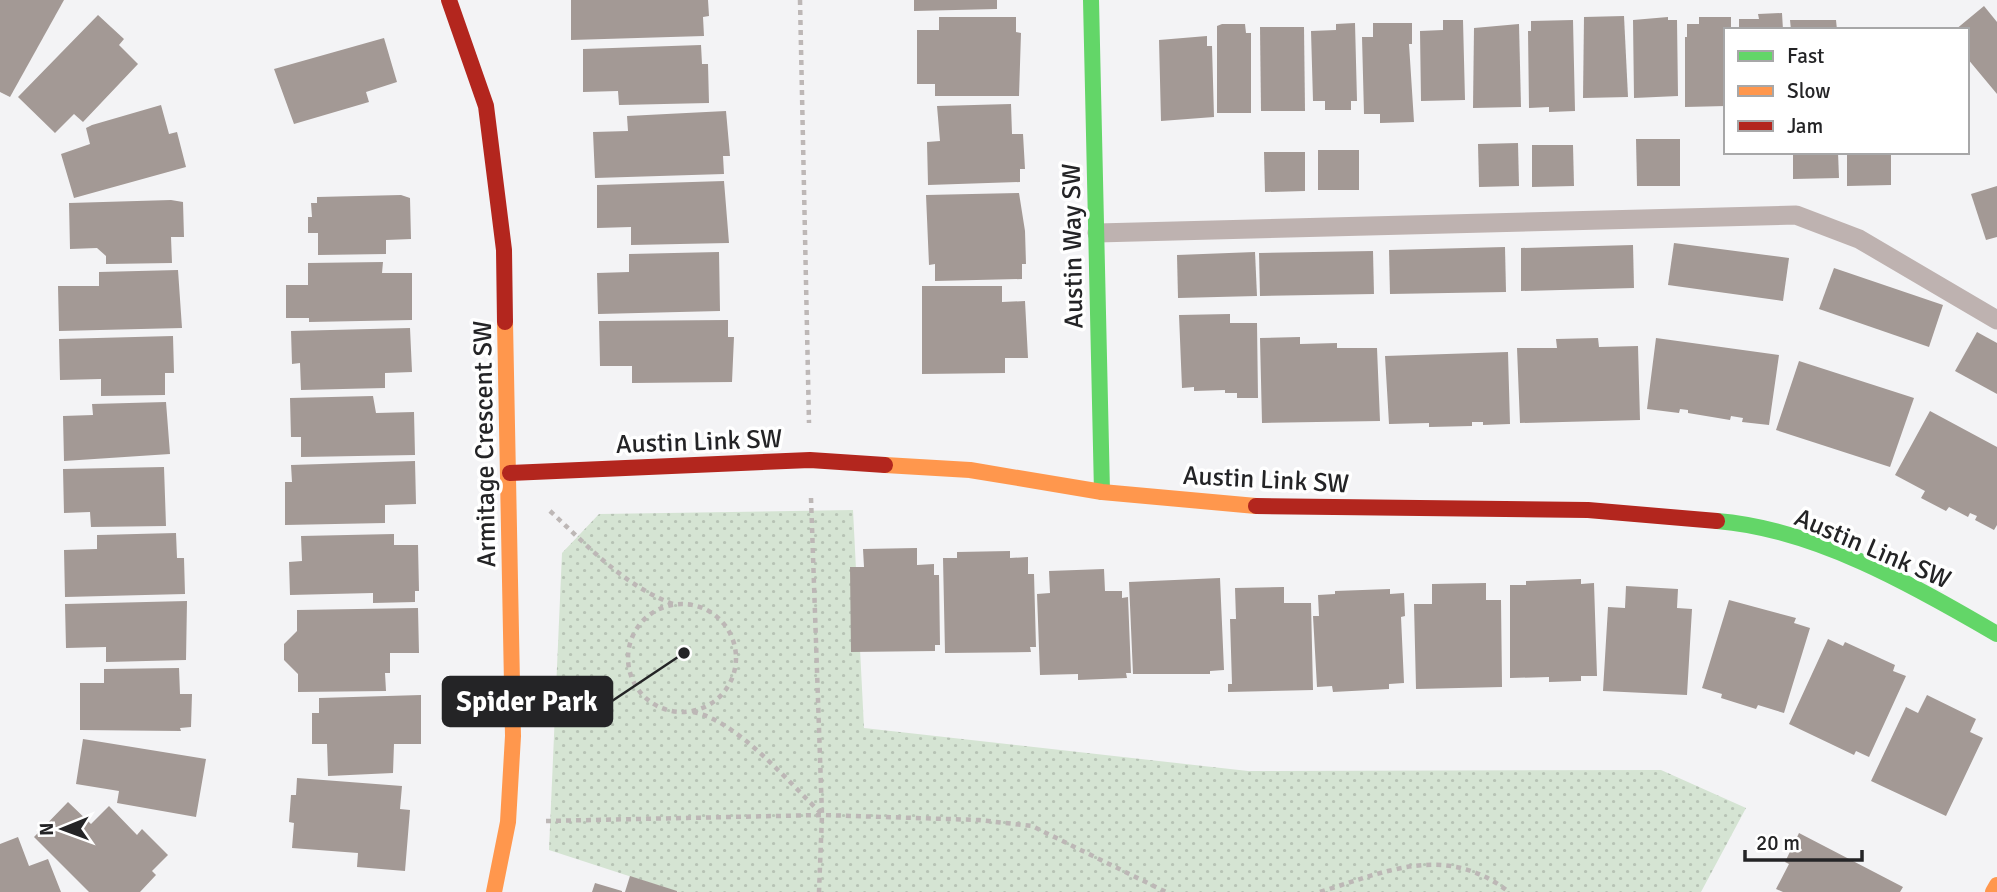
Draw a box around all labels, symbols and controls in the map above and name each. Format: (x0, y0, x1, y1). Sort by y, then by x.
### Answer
legend (1724, 28, 1969, 154)
text: Fast (1787, 43, 1824, 69)
text: Slow (1787, 78, 1831, 104)
text: Jam (1787, 113, 1823, 139)
street label: Austin Way SW (1056, 163, 1090, 329)
street label: Armitage Crescent SW (467, 320, 503, 568)
street label: Austin Link SW (615, 423, 783, 461)
street label: Austin Link SW (1182, 460, 1350, 500)
street label: Austin Link SW (1790, 502, 1956, 596)
callout: Spider Park (443, 677, 612, 726)
text: Spider Park (456, 685, 598, 719)
north arrow (28, 794, 98, 864)
scale bar (1745, 818, 1862, 862)
text: N (35, 822, 59, 836)
text: 20 m (1756, 830, 1800, 856)

